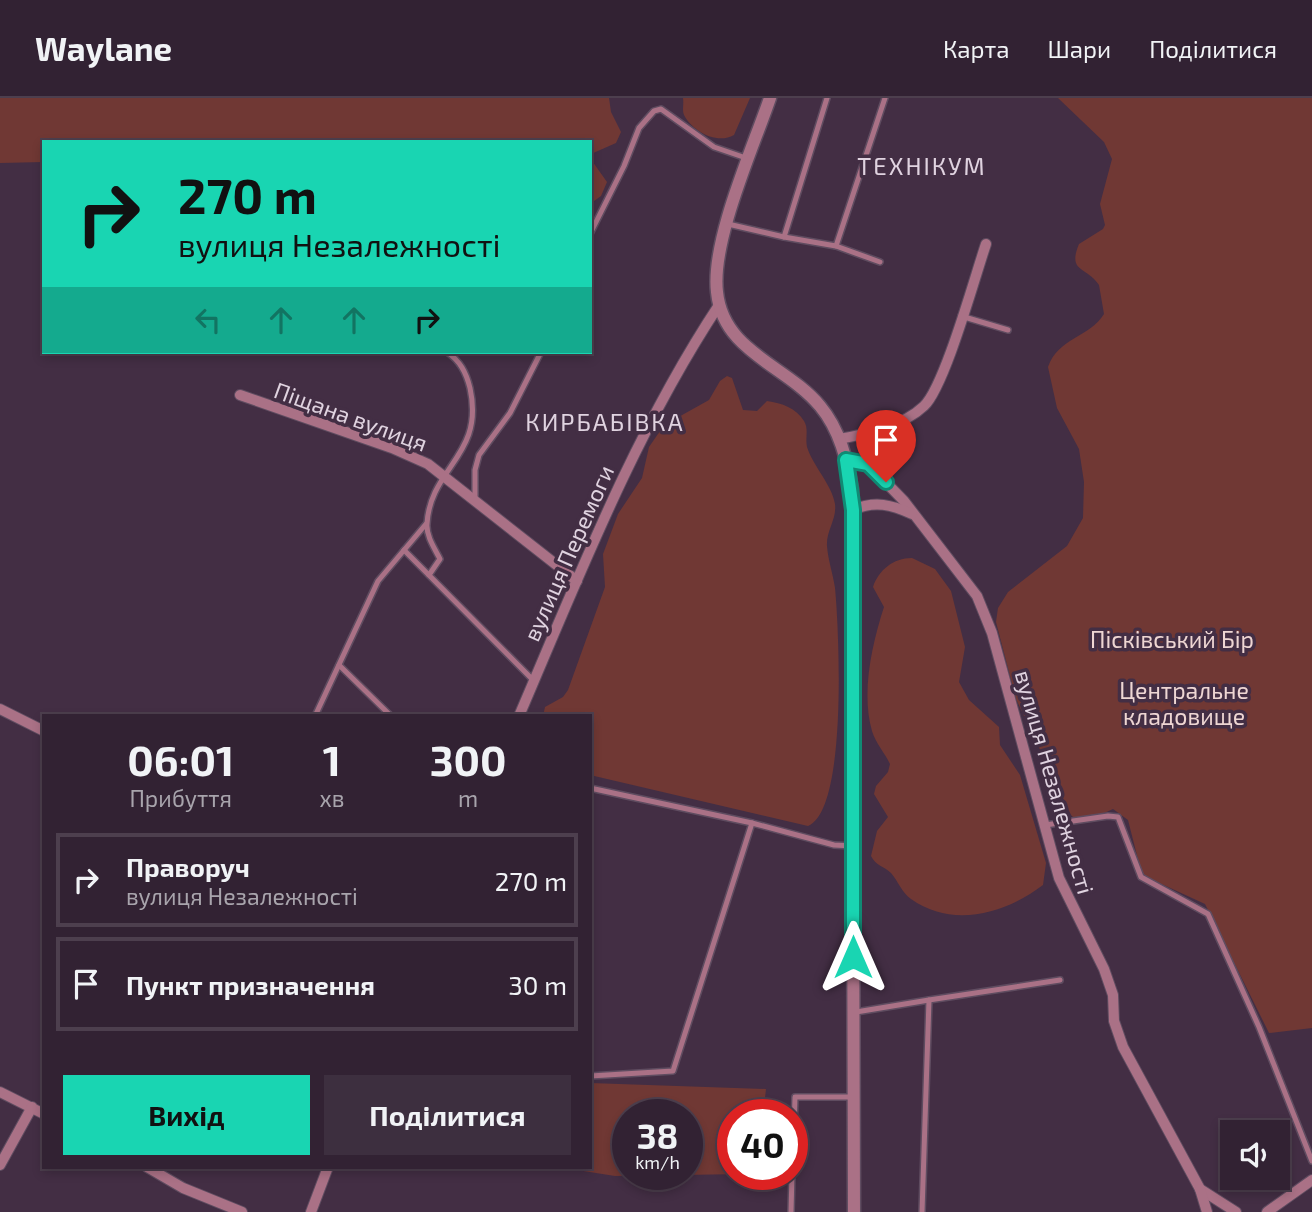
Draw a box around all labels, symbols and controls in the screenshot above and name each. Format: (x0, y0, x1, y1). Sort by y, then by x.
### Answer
text: Waylane (35, 28, 172, 68)
text: Карта (943, 34, 1010, 63)
text: Шари (1048, 34, 1111, 63)
text: Поділитися (1149, 34, 1277, 63)
district label: ТЕХНІКУМ (857, 151, 987, 180)
text: 270 m (178, 165, 317, 224)
icon: right (63, 168, 154, 259)
text: вулиця Незалежності (178, 225, 501, 263)
icon: left (189, 301, 227, 339)
icon: ahead (262, 301, 300, 339)
icon: ahead (335, 301, 373, 339)
icon: right (408, 301, 446, 339)
street label: Піщана вулиця (270, 375, 431, 458)
district label: КИРБАБІВКА (525, 407, 685, 436)
pin (856, 410, 916, 482)
icon: arrive (867, 421, 905, 459)
street label: вулиця Перемоги (517, 461, 620, 646)
park label: Пісківський Бір (1090, 625, 1254, 653)
street label: вулиця Незалежності (1009, 667, 1100, 898)
park label: Центральне кладовище (1119, 676, 1249, 730)
text: 06:01 (127, 734, 234, 784)
text: 1 (323, 734, 341, 784)
text: 300 (430, 734, 507, 784)
text: Прибуття (129, 784, 232, 812)
text: хв (319, 784, 344, 812)
text: m (458, 784, 478, 812)
text: Праворуч (126, 851, 250, 882)
icon: right (67, 861, 105, 899)
text: 270 m (495, 865, 567, 896)
text: вулиця Незалежності (126, 882, 358, 910)
position arrow (816, 920, 890, 994)
icon: arrive (67, 965, 105, 1003)
text: Пункт призначення (126, 969, 375, 1000)
text: 30 m (508, 969, 567, 1000)
button: Вихід (63, 1075, 310, 1155)
button: Поділитися (324, 1075, 571, 1155)
speed limit sign: 40 (717, 1099, 808, 1190)
text: 38 (637, 1114, 678, 1156)
map controls (1220, 1120, 1290, 1190)
button: sound (1220, 1120, 1290, 1190)
text: km/h (635, 1151, 680, 1173)

